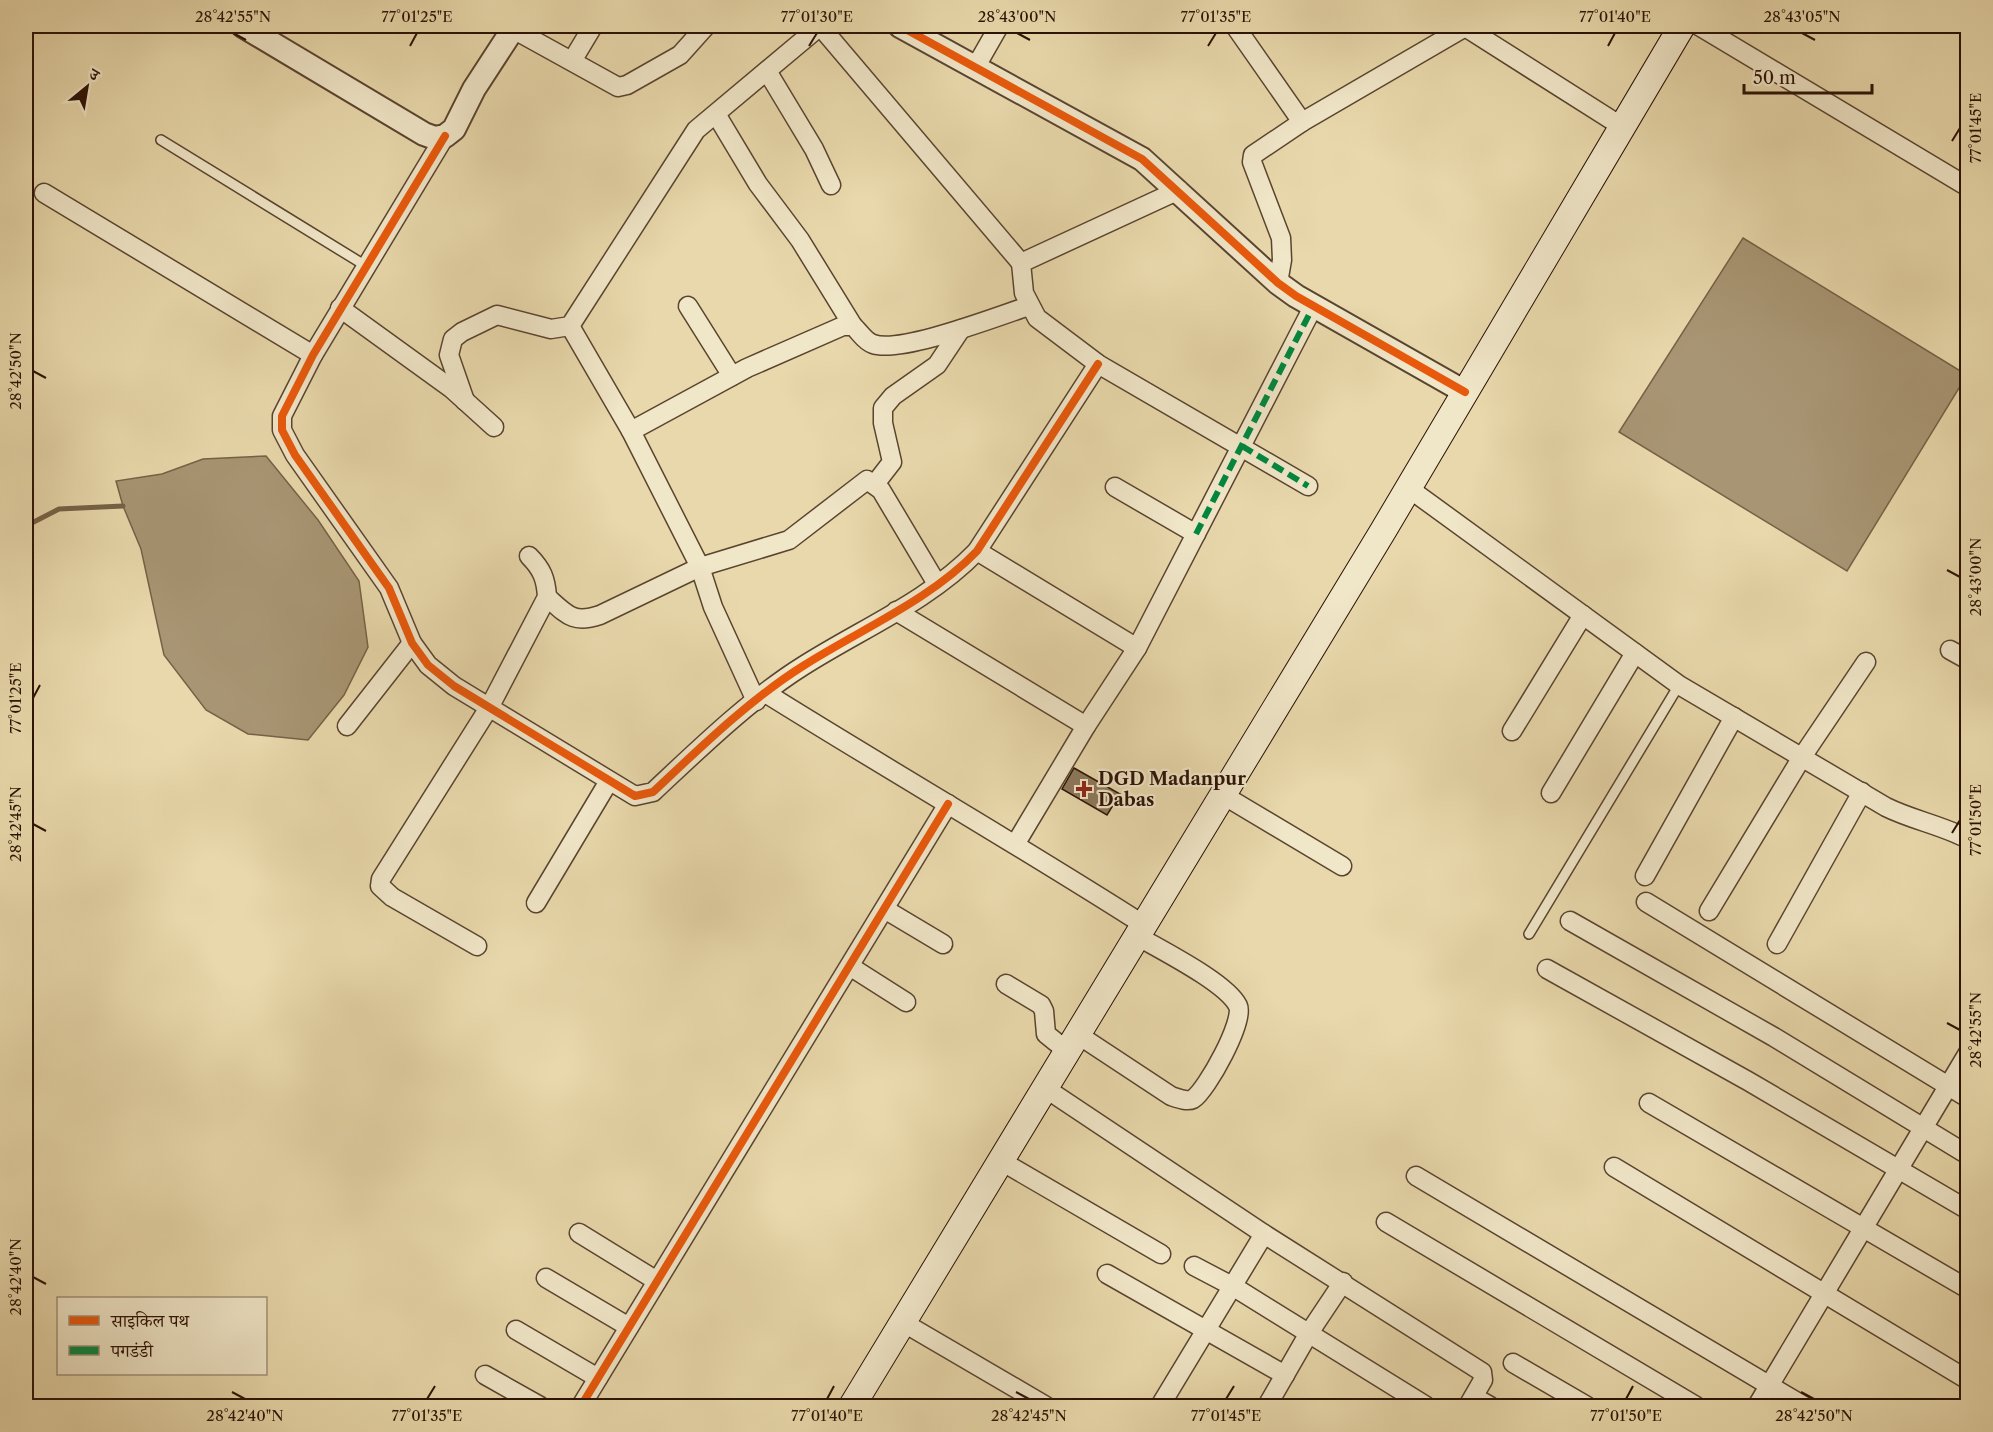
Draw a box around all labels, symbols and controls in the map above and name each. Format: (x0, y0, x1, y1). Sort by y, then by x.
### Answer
text: 28°42'55"N (195, 7, 271, 26)
text: 77°01'25"E (381, 7, 453, 26)
text: 77°01'30"E (781, 7, 853, 26)
text: 28°43'00"N (978, 7, 1056, 26)
text: 77°01'35"E (1181, 7, 1251, 26)
text: 77°01'40"E (1579, 7, 1651, 26)
text: 28°43'05"N (1763, 7, 1841, 26)
north arrow (57, 57, 117, 117)
scale bar (1744, 57, 1872, 95)
text: उ (85, 63, 105, 86)
text: 50 m (1753, 67, 1796, 89)
text: 77°01'45"E (1966, 93, 1985, 163)
text: 28°42'50"N (6, 332, 25, 410)
text: 28°43'00"N (1966, 538, 1985, 616)
text: 77°01'25"E (6, 662, 25, 734)
place label: DGD Madanpur Dabas (1098, 768, 1246, 811)
marker: DGD Madanpur Dabas (1075, 780, 1093, 798)
text: 77°01'50"E (1966, 784, 1985, 856)
text: 28°42'45"N (6, 786, 25, 862)
text: 28°42'55"N (1966, 992, 1985, 1068)
text: 28°42'40"N (6, 1238, 25, 1316)
legend (57, 1297, 267, 1375)
text: साइकिल पथ (110, 1310, 190, 1332)
text: पगडंडी (110, 1340, 154, 1362)
text: 28°42'40"N (206, 1406, 284, 1425)
text: 77°01'35"E (392, 1406, 462, 1425)
text: 77°01'40"E (791, 1406, 863, 1425)
text: 28°42'45"N (991, 1406, 1067, 1425)
text: 77°01'45"E (1191, 1406, 1261, 1425)
text: 77°01'50"E (1590, 1406, 1662, 1425)
text: 28°42'50"N (1775, 1406, 1853, 1425)

